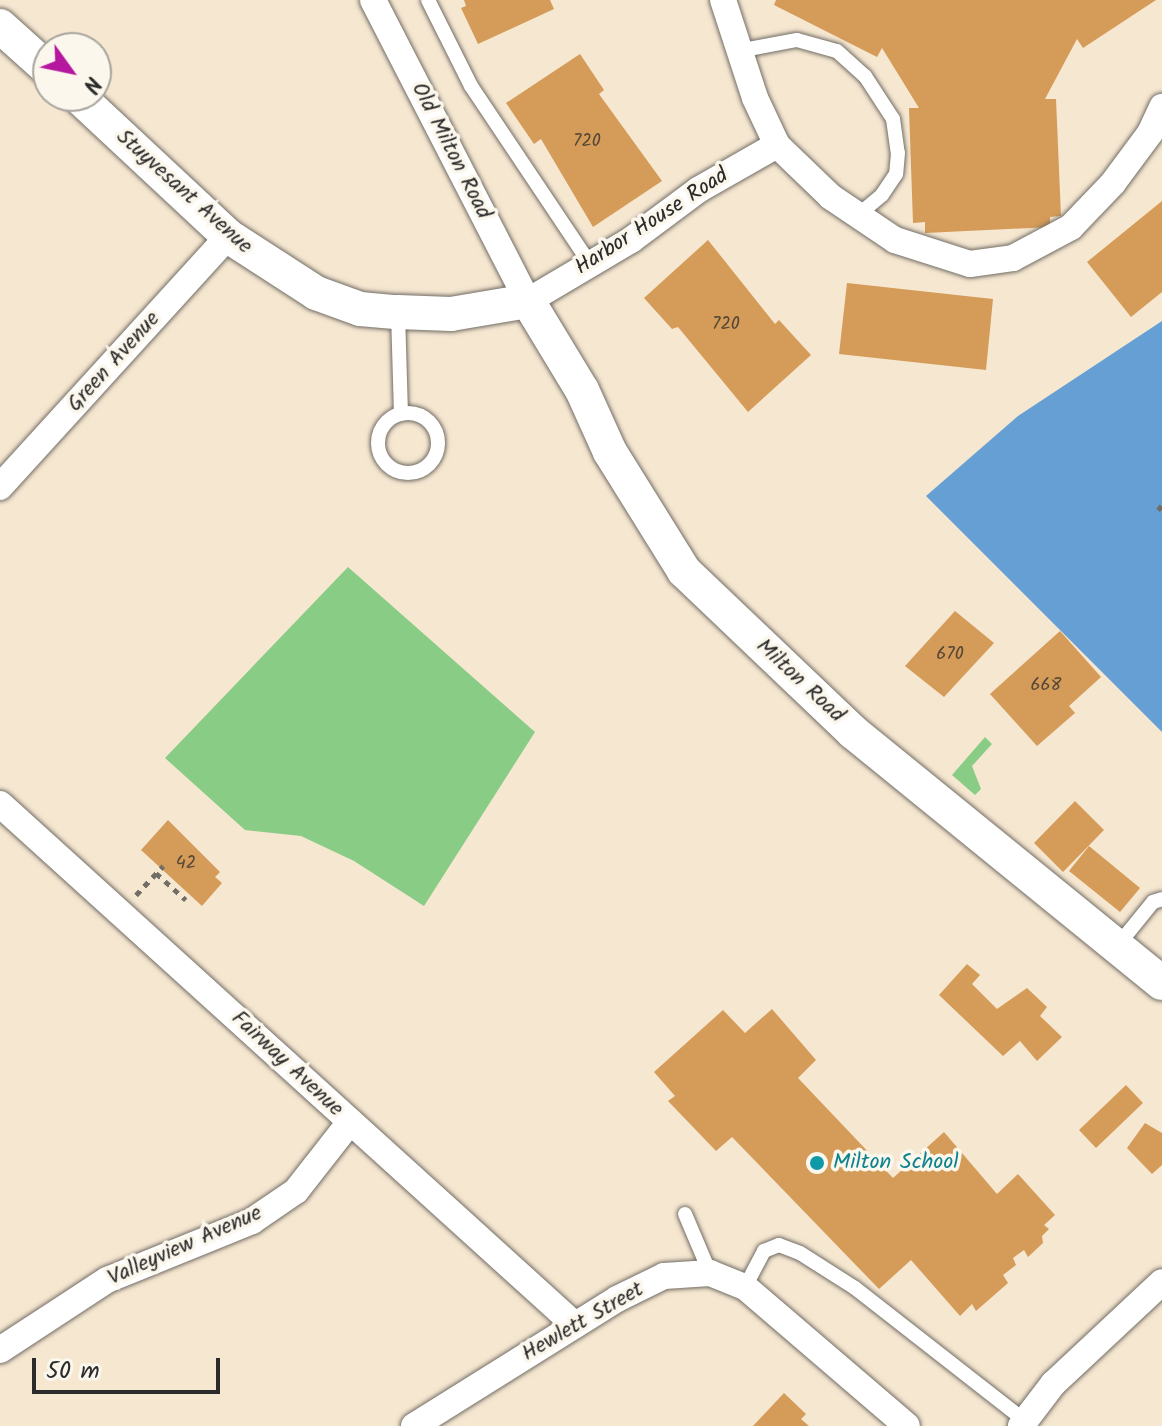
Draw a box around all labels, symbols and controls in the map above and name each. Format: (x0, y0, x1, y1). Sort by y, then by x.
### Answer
north arrow (32, 32, 112, 112)
text: N (72, 69, 109, 100)
street label: Old Milton Road (405, 78, 497, 224)
street label: Stuyvesant Avenue (111, 124, 257, 260)
house number: 720 (573, 131, 601, 153)
street label: Harbor House Road (570, 163, 734, 281)
street label: Green Avenue (62, 306, 166, 418)
house number: 720 (712, 314, 740, 336)
street label: Milton Road (750, 633, 850, 729)
house number: 670 (936, 644, 964, 666)
house number: 668 (1031, 675, 1061, 697)
house number: 42 (176, 853, 196, 875)
street label: Fairway Avenue (226, 1005, 348, 1123)
place label: Milton School (833, 1150, 959, 1176)
marker: Milton School (808, 1154, 826, 1172)
street label: Valleyview Avenue (104, 1200, 266, 1292)
street label: Hewlett Street (517, 1276, 649, 1368)
scale bar (36, 1342, 224, 1392)
text: 50 m (46, 1352, 100, 1391)

